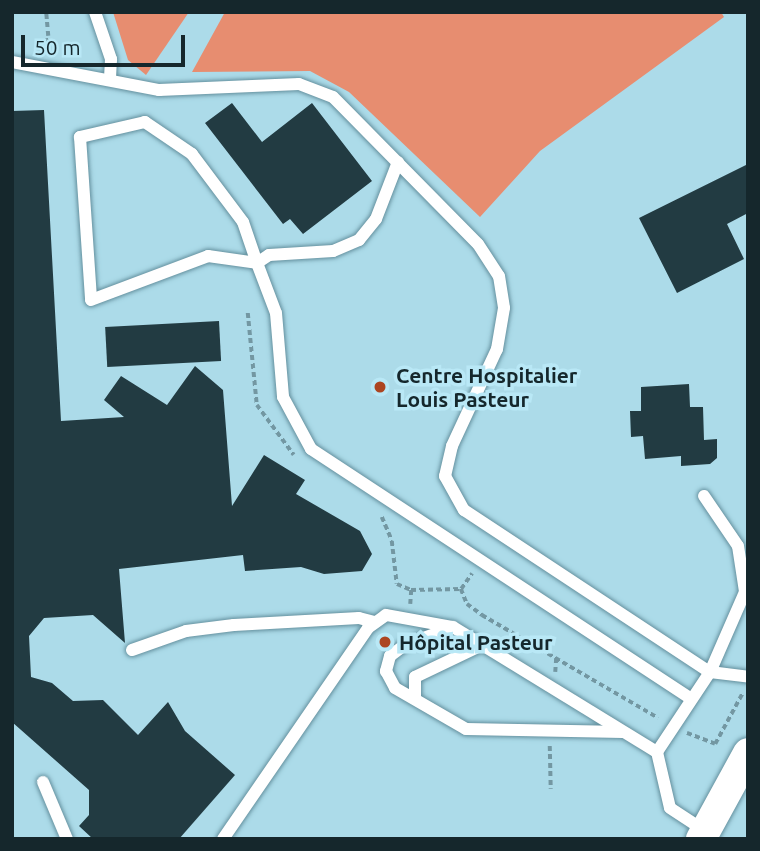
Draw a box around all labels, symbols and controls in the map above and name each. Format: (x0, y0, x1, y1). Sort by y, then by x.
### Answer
scale bar (24, 21, 189, 65)
text: 50 m (34, 35, 81, 59)
place label: Centre Hospitalier Louis Pasteur (396, 362, 577, 412)
marker: Centre Hospitalier Louis Pasteur (370, 377, 390, 397)
place label: Hôpital Pasteur (399, 629, 553, 655)
marker: Hôpital Pasteur (377, 634, 393, 650)

